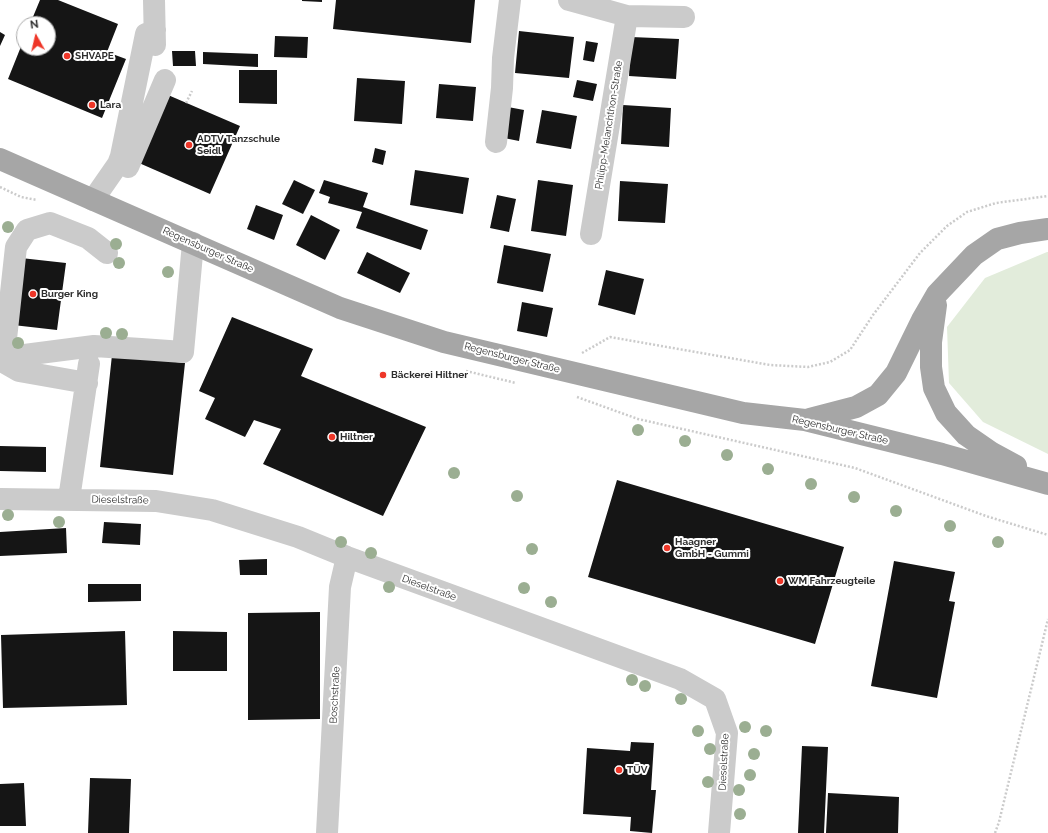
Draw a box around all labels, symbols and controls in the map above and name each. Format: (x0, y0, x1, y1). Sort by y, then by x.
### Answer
north arrow (16, 16, 56, 56)
text: N (29, 18, 39, 32)
place label: SHVAPE (75, 50, 114, 62)
marker: SHVAPE (62, 51, 72, 61)
street label: Philipp-Melanchthon-Straße (593, 60, 625, 190)
place label: Lara (100, 99, 121, 111)
marker: Lara (87, 100, 97, 110)
place label: ADTV Tanzschule Seidl (197, 133, 280, 156)
marker: ADTV Tanzschule Seidl (184, 140, 194, 150)
street label: Regensburger Straße (161, 225, 255, 275)
place label: Burger King (41, 288, 98, 300)
marker: Burger King (28, 289, 38, 299)
street label: Regensburger Straße (463, 340, 561, 376)
place label: Bäckerei Hiltner (391, 369, 468, 381)
marker: Bäckerei Hiltner (378, 370, 388, 380)
street label: Regensburger Straße (791, 413, 889, 447)
place label: Hiltner (340, 431, 373, 443)
marker: Hiltner (327, 432, 337, 442)
street label: Dieselstraße (91, 494, 149, 506)
place label: Haagner GmbH - Gummi (675, 536, 749, 560)
marker: Haagner GmbH - Gummi (662, 543, 672, 553)
street label: Dieselstraße (400, 573, 458, 603)
place label: WM Fahrzeugteile (788, 575, 875, 587)
marker: WM Fahrzeugteile (775, 576, 785, 586)
street label: Boschstraße (328, 666, 342, 724)
street label: Dieselstraße (717, 733, 731, 791)
place label: TÜV (627, 764, 647, 776)
marker: TÜV (614, 765, 624, 775)

